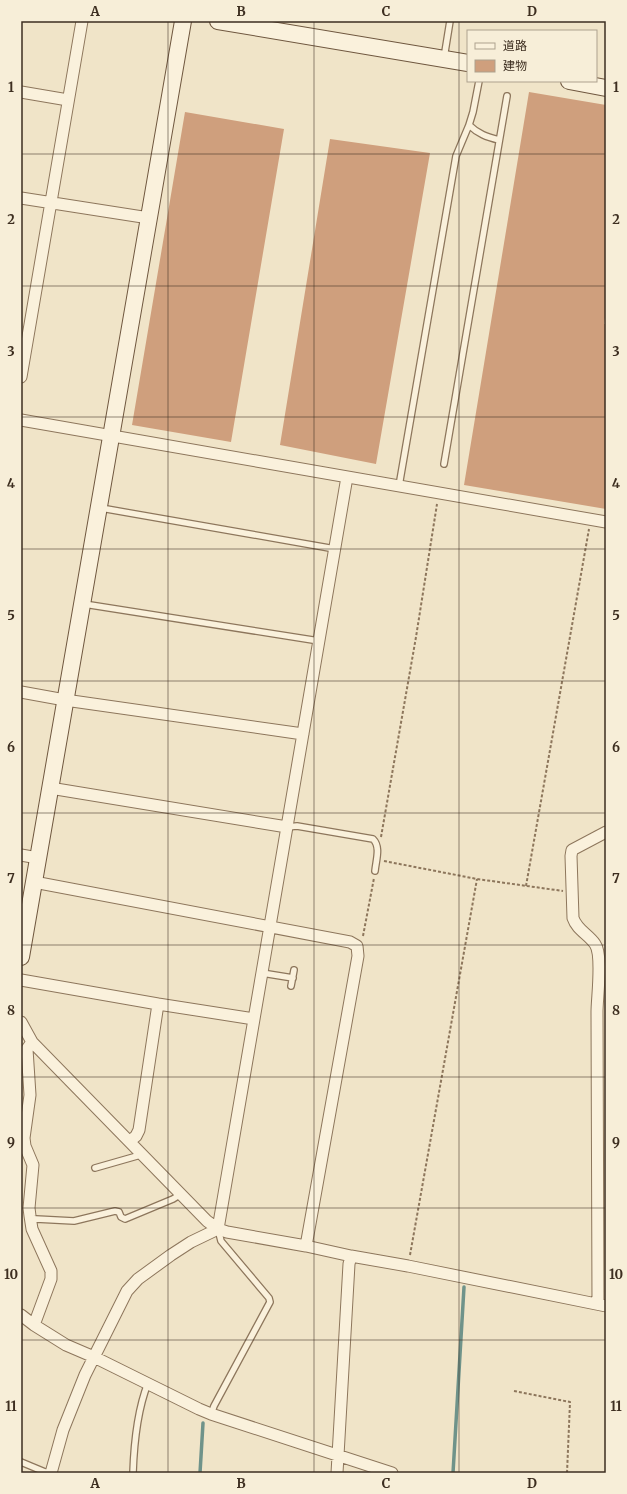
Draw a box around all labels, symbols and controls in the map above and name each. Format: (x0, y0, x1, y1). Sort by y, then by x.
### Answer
text: A (89, 3, 100, 20)
text: B (236, 3, 246, 20)
text: C (382, 3, 391, 20)
text: D (527, 3, 537, 20)
legend (467, 30, 597, 82)
text: 道路 (503, 38, 527, 53)
text: 建物 (503, 58, 527, 73)
text: 1 (8, 79, 14, 96)
text: 1 (613, 79, 619, 96)
text: 2 (7, 211, 15, 228)
text: 2 (612, 211, 620, 228)
text: 3 (7, 343, 15, 360)
text: 3 (612, 343, 620, 360)
text: 4 (7, 475, 16, 492)
text: 4 (612, 475, 621, 492)
text: 5 (7, 607, 15, 624)
text: 5 (612, 607, 620, 624)
text: 6 (7, 739, 15, 756)
text: 6 (612, 739, 620, 756)
text: 7 (7, 870, 15, 887)
text: 7 (612, 870, 620, 887)
text: 8 (7, 1002, 15, 1019)
text: 8 (612, 1002, 620, 1019)
text: 9 (7, 1134, 15, 1151)
text: 9 (612, 1134, 620, 1151)
text: 10 (4, 1266, 18, 1283)
text: 10 (609, 1266, 623, 1283)
text: 11 (5, 1398, 17, 1415)
text: 11 (610, 1398, 622, 1415)
text: A (89, 1475, 100, 1492)
text: B (236, 1475, 246, 1492)
text: C (382, 1475, 391, 1492)
text: D (527, 1475, 537, 1492)

